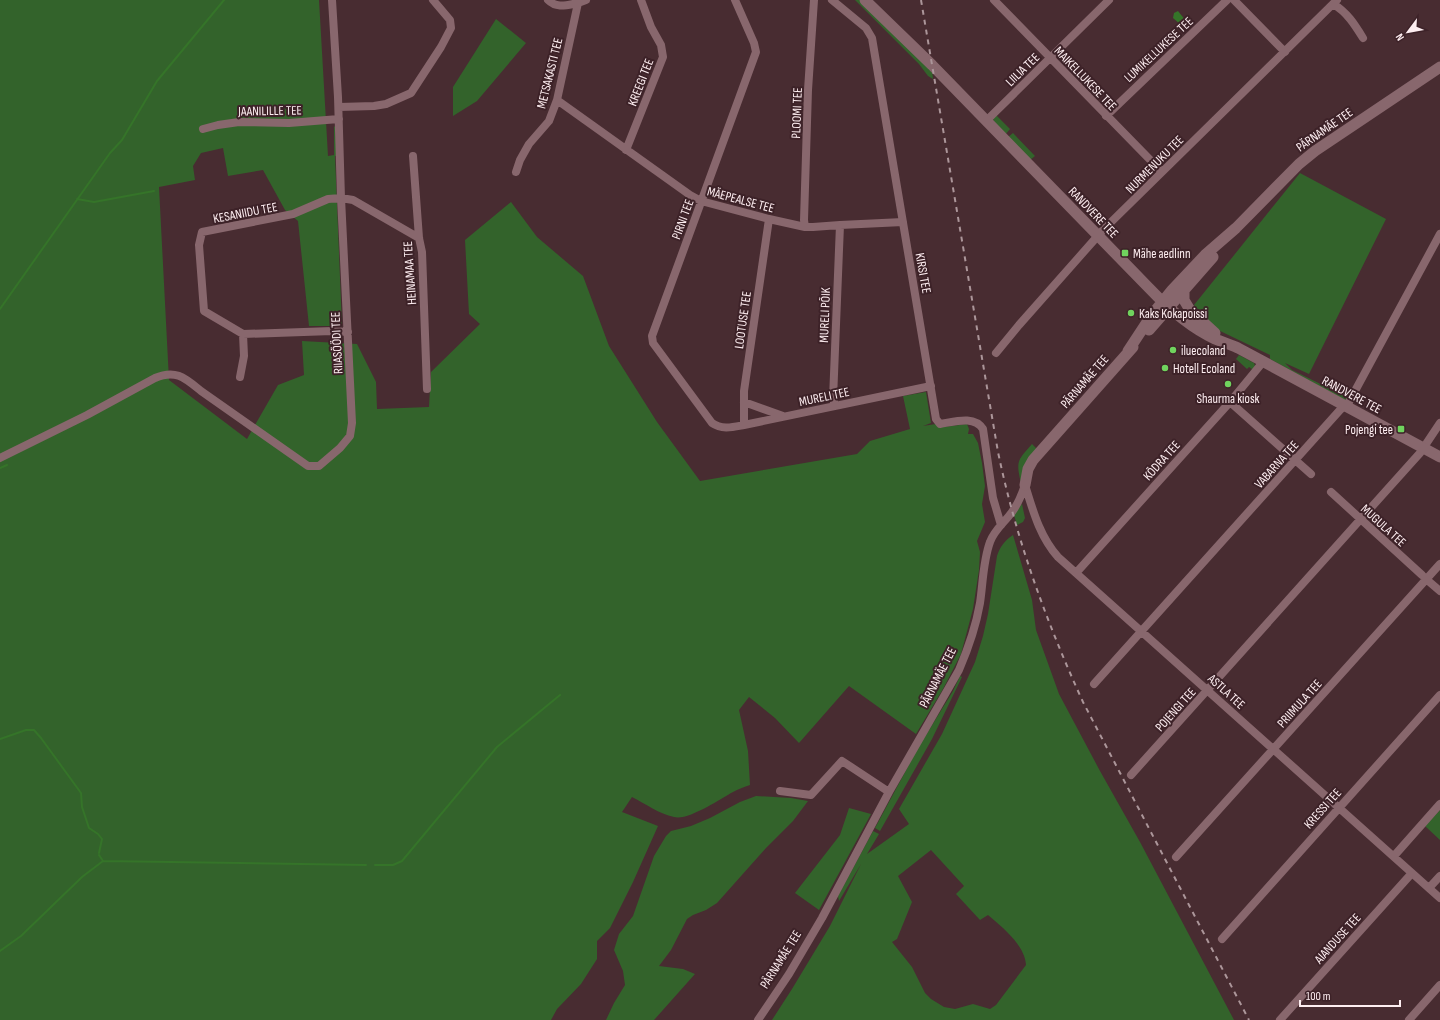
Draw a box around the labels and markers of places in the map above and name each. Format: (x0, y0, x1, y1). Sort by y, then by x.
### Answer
place label: Mähe aedlinn (1133, 246, 1190, 262)
marker: Mähe aedlinn (1120, 248, 1130, 258)
place label: Kaks Kokapoissi (1139, 306, 1207, 322)
marker: Kaks Kokapoissi (1126, 308, 1136, 318)
place label: iluecoland (1181, 343, 1225, 359)
marker: iluecoland (1168, 345, 1178, 355)
place label: Hotell Ecoland (1173, 361, 1235, 377)
marker: Hotell Ecoland (1160, 363, 1170, 373)
marker: Shaurma kiosk (1223, 379, 1233, 389)
place label: Shaurma kiosk (1196, 391, 1260, 407)
place label: Pojengi tee (1345, 422, 1393, 438)
marker: Pojengi tee (1396, 424, 1406, 434)

